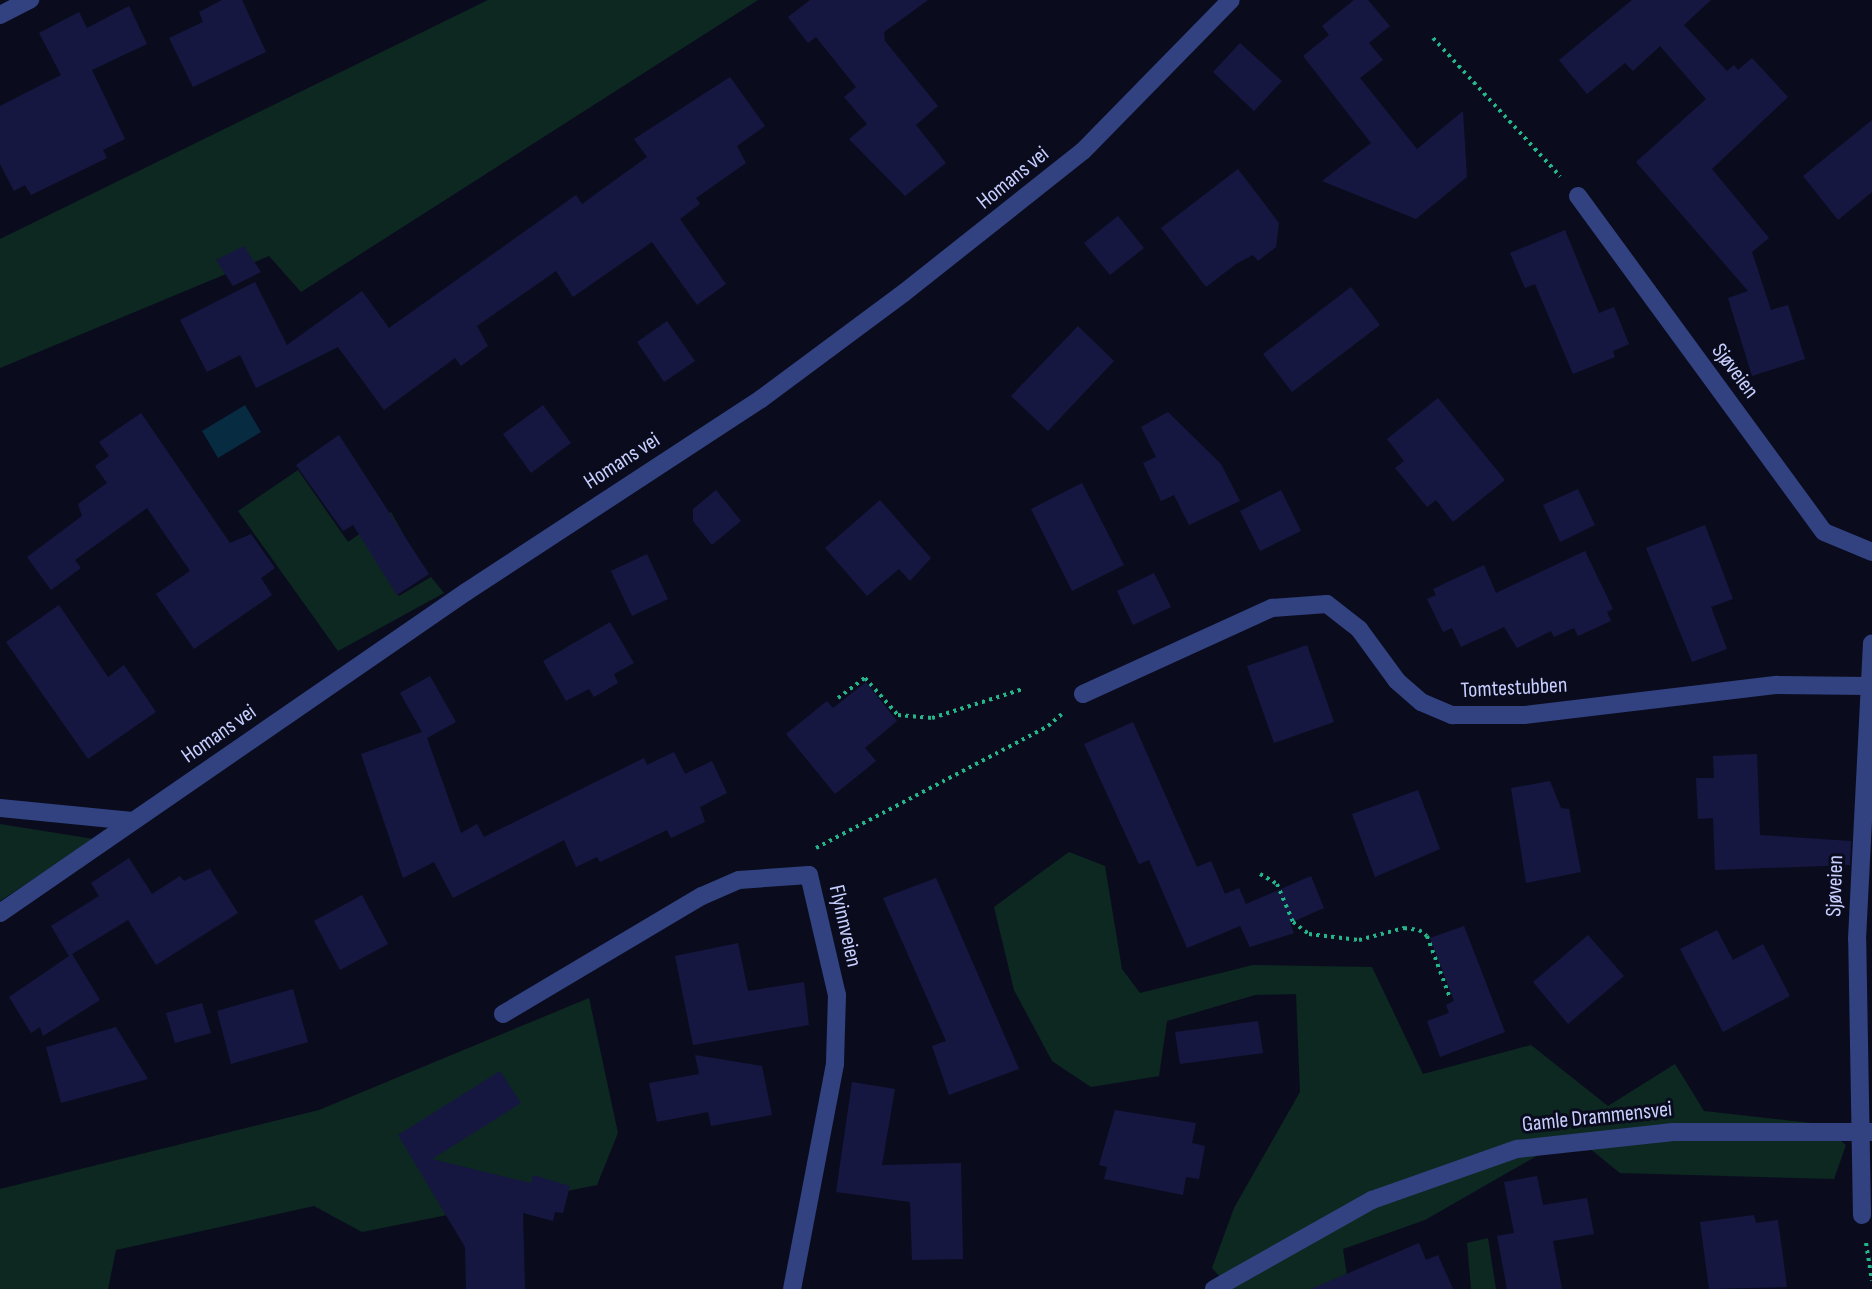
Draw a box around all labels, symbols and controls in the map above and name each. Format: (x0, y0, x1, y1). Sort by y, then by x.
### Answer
street label: Homans vei (972, 141, 1054, 215)
street label: Sjøveien (1706, 338, 1764, 404)
street label: Homans vei (579, 427, 665, 495)
street label: Tomtestubben (1460, 672, 1568, 704)
street label: Homans vei (177, 699, 261, 769)
street label: Sjøveien (1821, 855, 1849, 917)
street label: Flyinnveien (823, 882, 867, 970)
street label: Gamle Drammensvei (1521, 1096, 1673, 1138)

